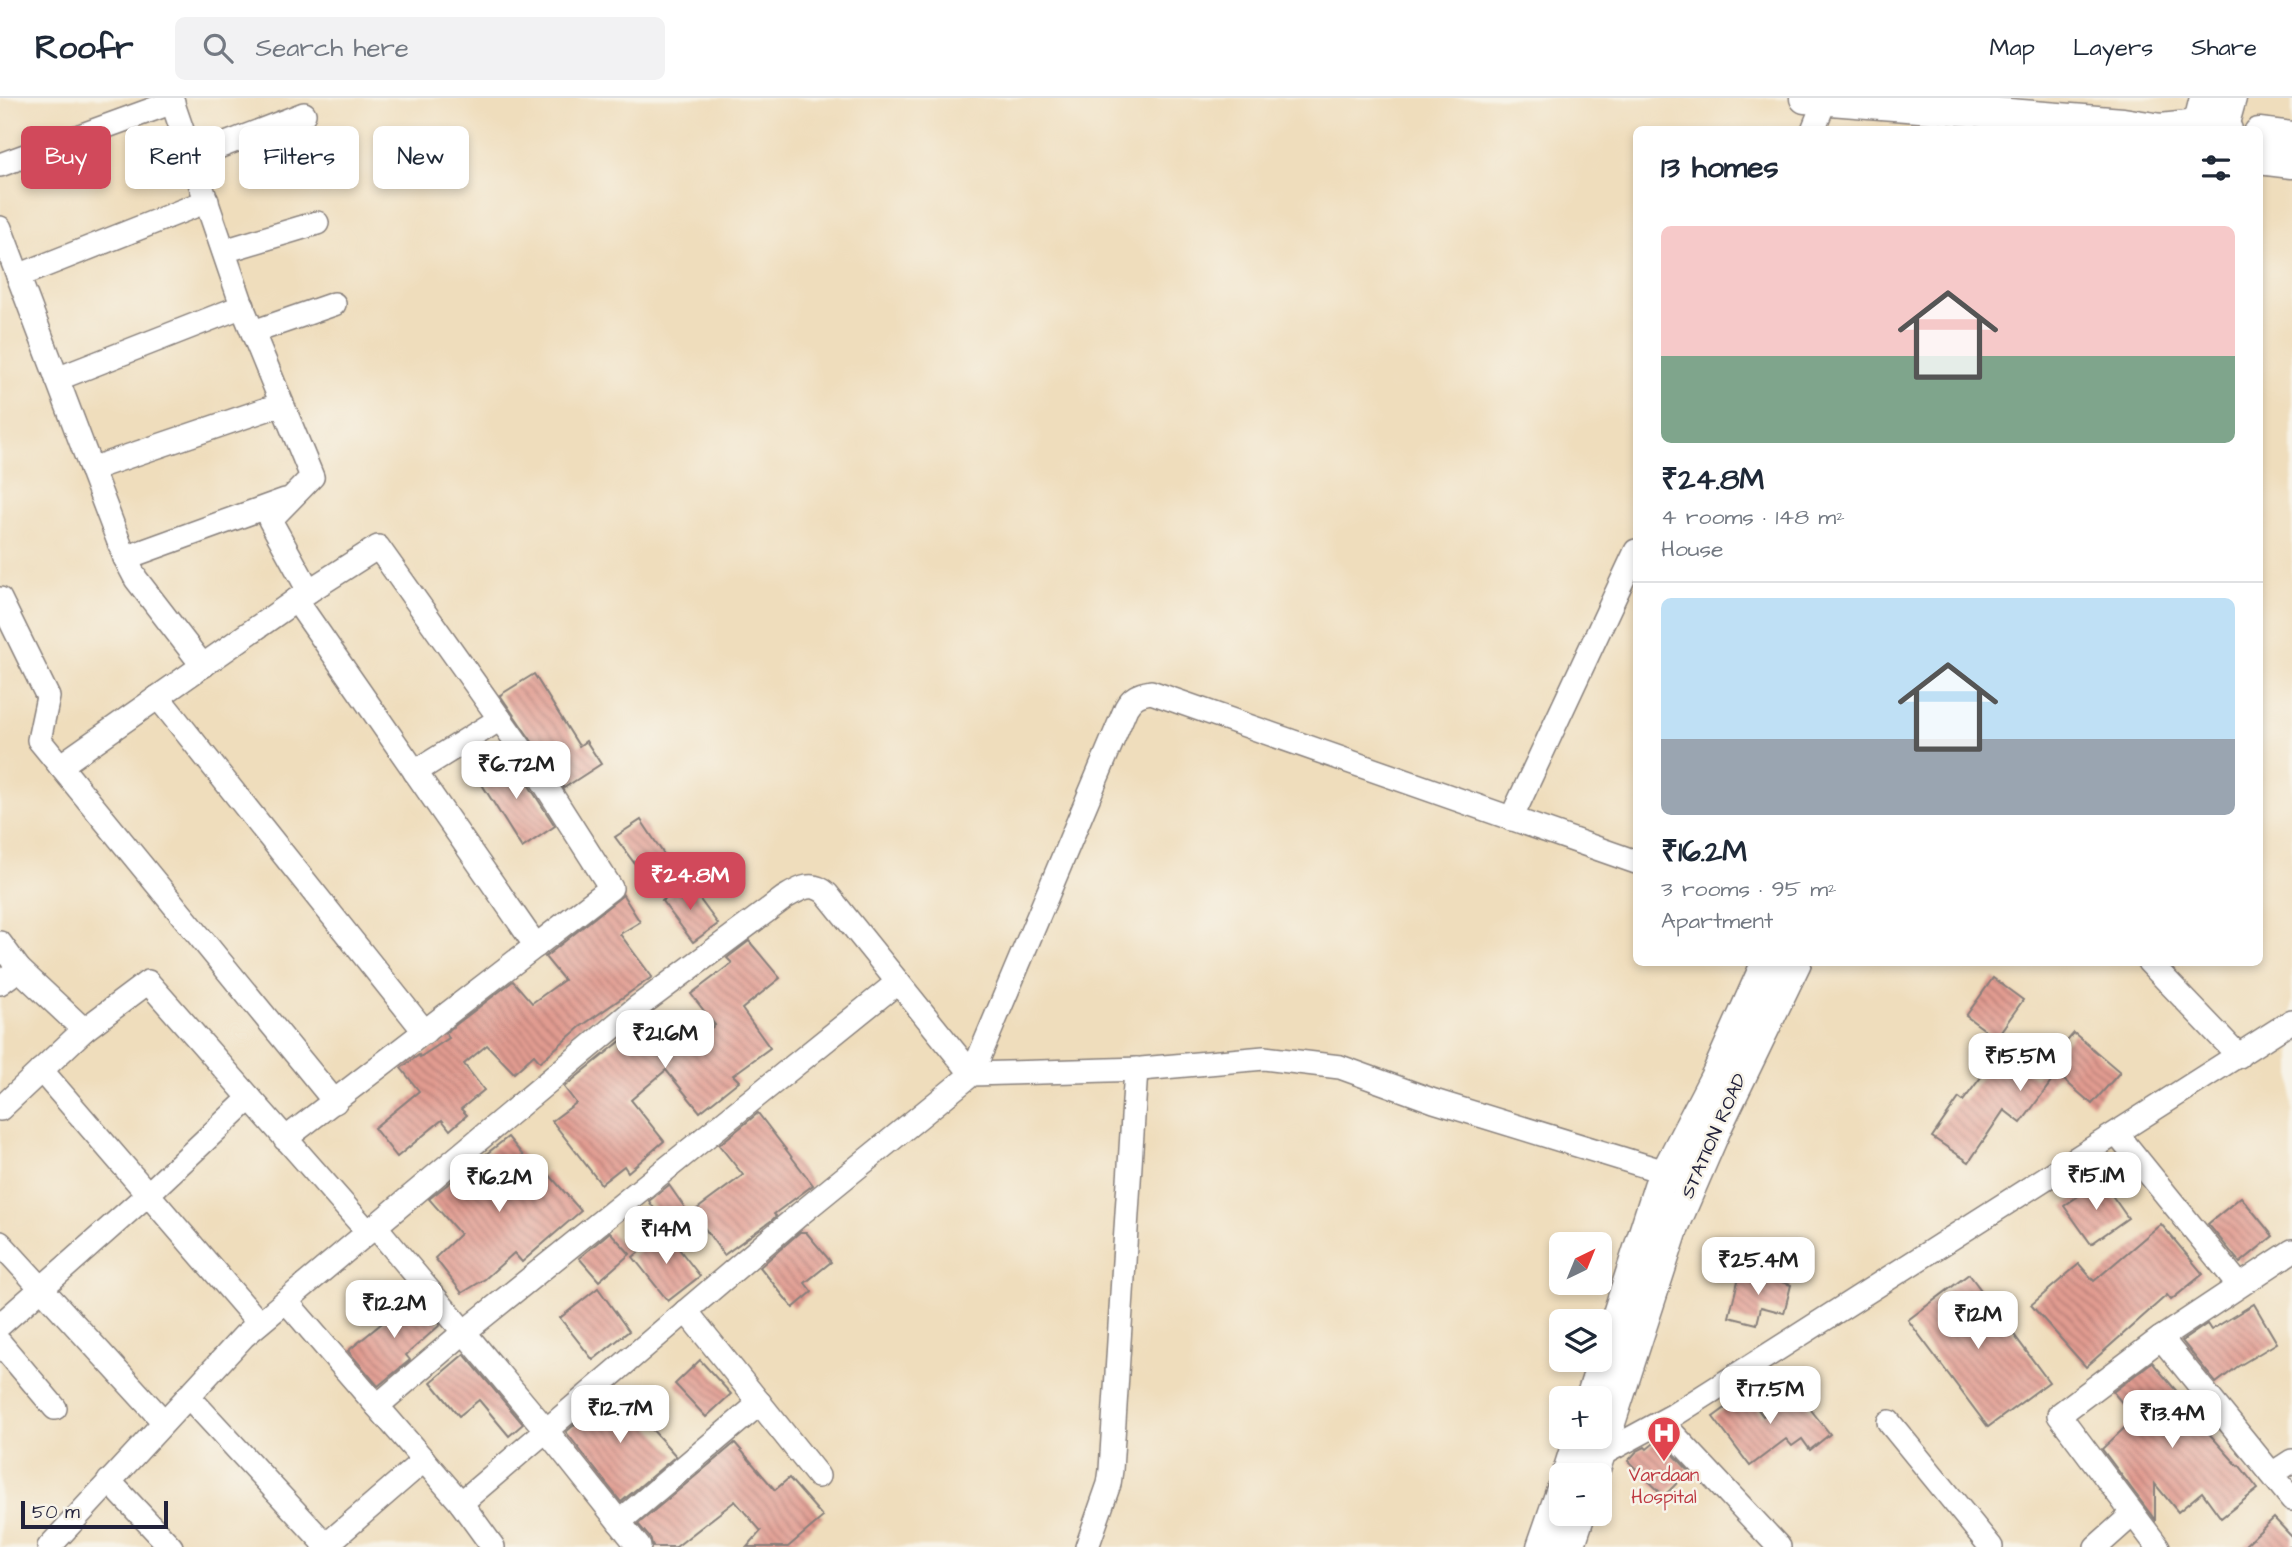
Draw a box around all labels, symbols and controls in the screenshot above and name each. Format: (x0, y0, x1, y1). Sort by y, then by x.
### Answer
search box (175, 17, 665, 80)
text: Roofr (35, 25, 133, 71)
icon: search (199, 29, 237, 67)
text: Search here (255, 30, 409, 66)
text: Map (1990, 31, 2035, 65)
text: Layers (2073, 31, 2153, 65)
text: Share (2191, 31, 2257, 65)
chip: Buy (21, 126, 111, 189)
chip: Rent (125, 126, 225, 189)
chip: Filters (239, 126, 359, 189)
chip: New (373, 126, 469, 189)
text: 13 homes (1661, 147, 1778, 189)
icon: filters (2197, 149, 2235, 187)
icon: home (1885, 272, 2011, 398)
text: ₹24.8M (1661, 459, 1764, 501)
text: 4 rooms · 148 m² (1661, 501, 1845, 533)
text: House (1661, 533, 1724, 565)
icon: home (1885, 644, 2011, 770)
pin: ₹6.72M (459, 742, 573, 801)
text: ₹6.72M (477, 748, 555, 780)
text: ₹16.2M (1661, 831, 1747, 873)
pin: ₹24.8M (633, 852, 747, 912)
text: ₹24.8M (650, 859, 730, 891)
text: 3 rooms · 95 m² (1661, 873, 1837, 905)
text: Apartment (1661, 905, 1773, 937)
pin: ₹21.6M (608, 1010, 722, 1070)
text: ₹21.6M (632, 1017, 698, 1049)
pin: ₹15.5M (1963, 1034, 2077, 1093)
text: ₹15.5M (1985, 1040, 2055, 1072)
street label: STATION ROAD (1674, 1069, 1754, 1203)
pin: ₹15.1M (2039, 1152, 2153, 1212)
pin: ₹16.2M (442, 1154, 556, 1214)
text: ₹15.1M (2067, 1159, 2125, 1191)
text: ₹16.2M (466, 1161, 532, 1193)
pin: ₹14M (625, 1206, 707, 1266)
text: ₹14M (641, 1213, 691, 1245)
north arrow (1549, 1232, 1612, 1295)
map controls (1549, 1232, 1612, 1526)
pin: ₹25.4M (1701, 1238, 1815, 1297)
text: ₹25.4M (1718, 1244, 1798, 1276)
pin: ₹12.2M (337, 1280, 451, 1340)
text: ₹12.2M (362, 1287, 426, 1319)
pin: ₹12M (1937, 1292, 2019, 1351)
text: ₹12M (1954, 1298, 2002, 1330)
button: layers (1549, 1309, 1612, 1372)
pin: ₹17.5M (1713, 1366, 1827, 1426)
text: ₹17.5M (1736, 1373, 1804, 1405)
pin: ₹12.7M (563, 1386, 677, 1445)
button: + (1549, 1386, 1612, 1449)
pin: ₹13.4M (2115, 1390, 2229, 1450)
text: ₹12.7M (587, 1392, 653, 1424)
text: ₹13.4M (2139, 1397, 2205, 1429)
hospital icon: Vardaan Hospital (1645, 1414, 1683, 1463)
place label: Vardaan Hospital (1629, 1462, 1699, 1511)
button: − (1549, 1463, 1612, 1526)
scale bar (21, 1498, 168, 1530)
text: 50 m (32, 1499, 80, 1526)

